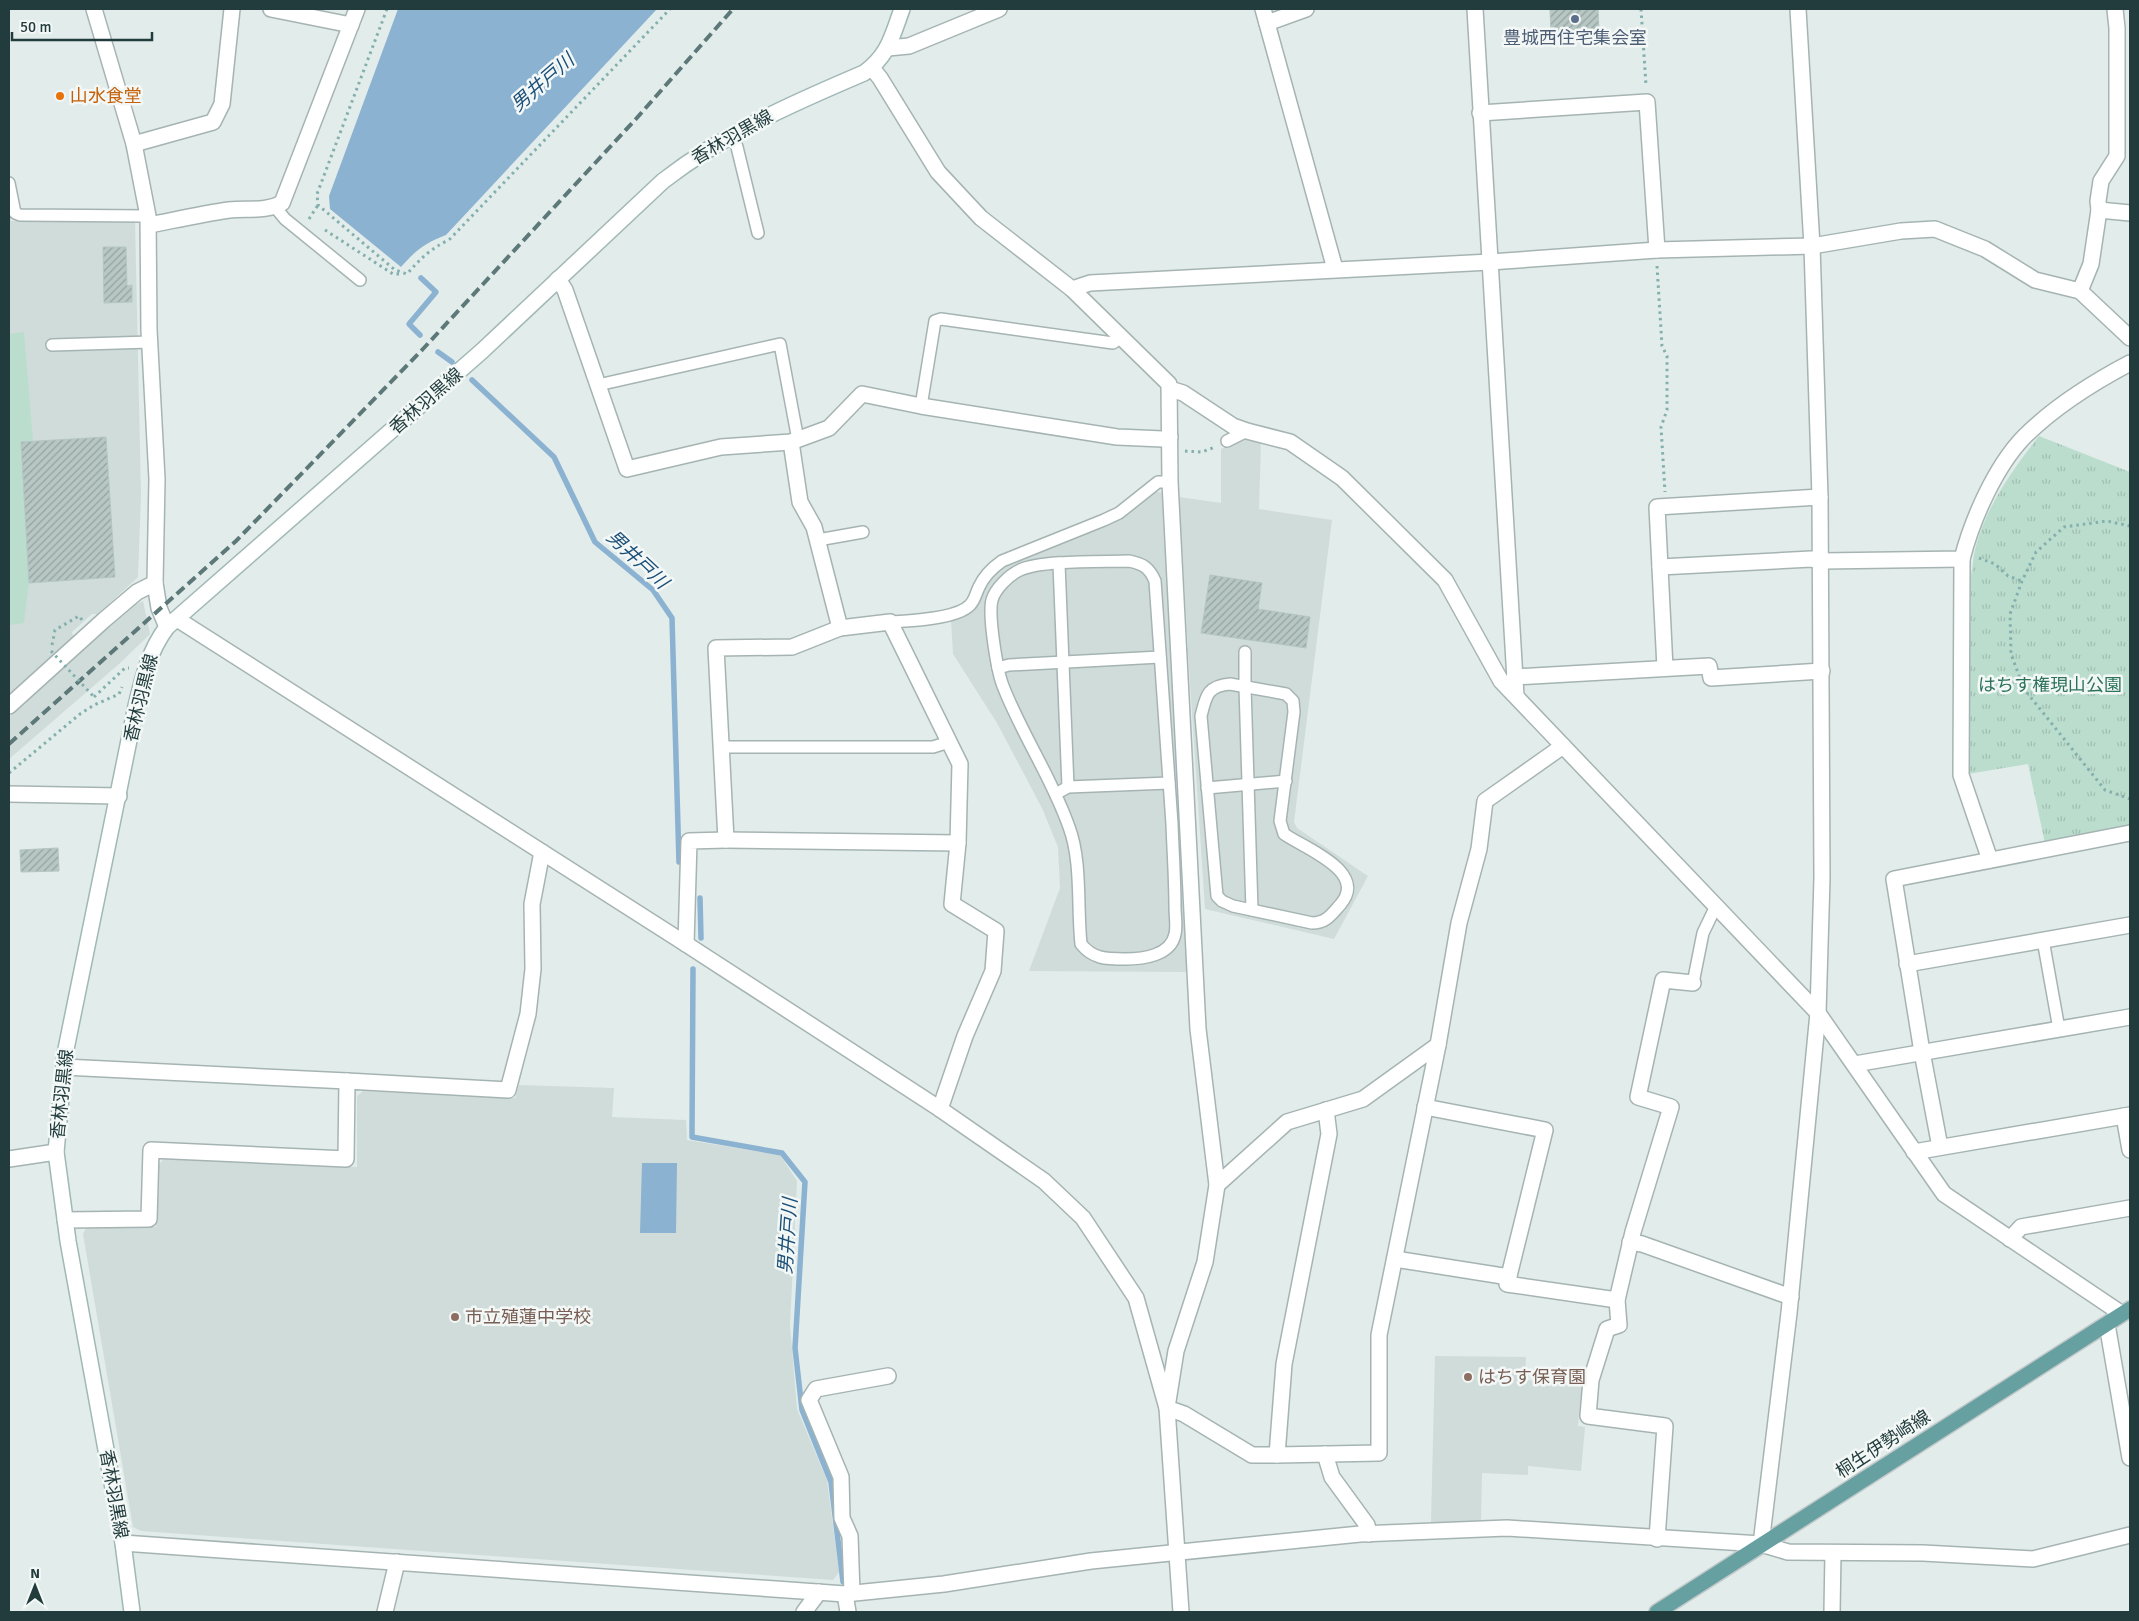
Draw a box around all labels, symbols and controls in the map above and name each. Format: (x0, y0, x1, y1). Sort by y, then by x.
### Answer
scale bar (12, 10, 152, 42)
marker: 豊城西住宅集会室 (1569, 13, 1581, 25)
text: 50 m (20, 18, 51, 36)
place label: 豊城西住宅集会室 (1503, 27, 1647, 49)
water label: 男井戸川 (506, 47, 581, 117)
place label: 山水食堂 (70, 85, 142, 107)
marker: 山水食堂 (54, 90, 66, 102)
street label: 香林羽黒線 (688, 105, 776, 169)
street label: 香林羽黒線 (385, 363, 467, 439)
water label: 男井戸川 (601, 525, 675, 596)
street label: 香林羽黒線 (119, 652, 163, 744)
park label: はちす権現山公園 (1978, 674, 2122, 696)
street label: 香林羽黒線 (46, 1048, 78, 1140)
water label: 男井戸川 (773, 1195, 803, 1275)
place label: 市立殖蓮中学校 (465, 1306, 591, 1328)
marker: 市立殖蓮中学校 (449, 1311, 461, 1323)
place label: はちす保育園 (1478, 1366, 1586, 1388)
marker: はちす保育園 (1462, 1371, 1474, 1383)
street label: 桐生伊勢崎線 (1832, 1405, 1934, 1483)
street label: 香林羽黒線 (95, 1448, 133, 1540)
north arrow (10, 1561, 60, 1611)
text: N (30, 1565, 40, 1582)

